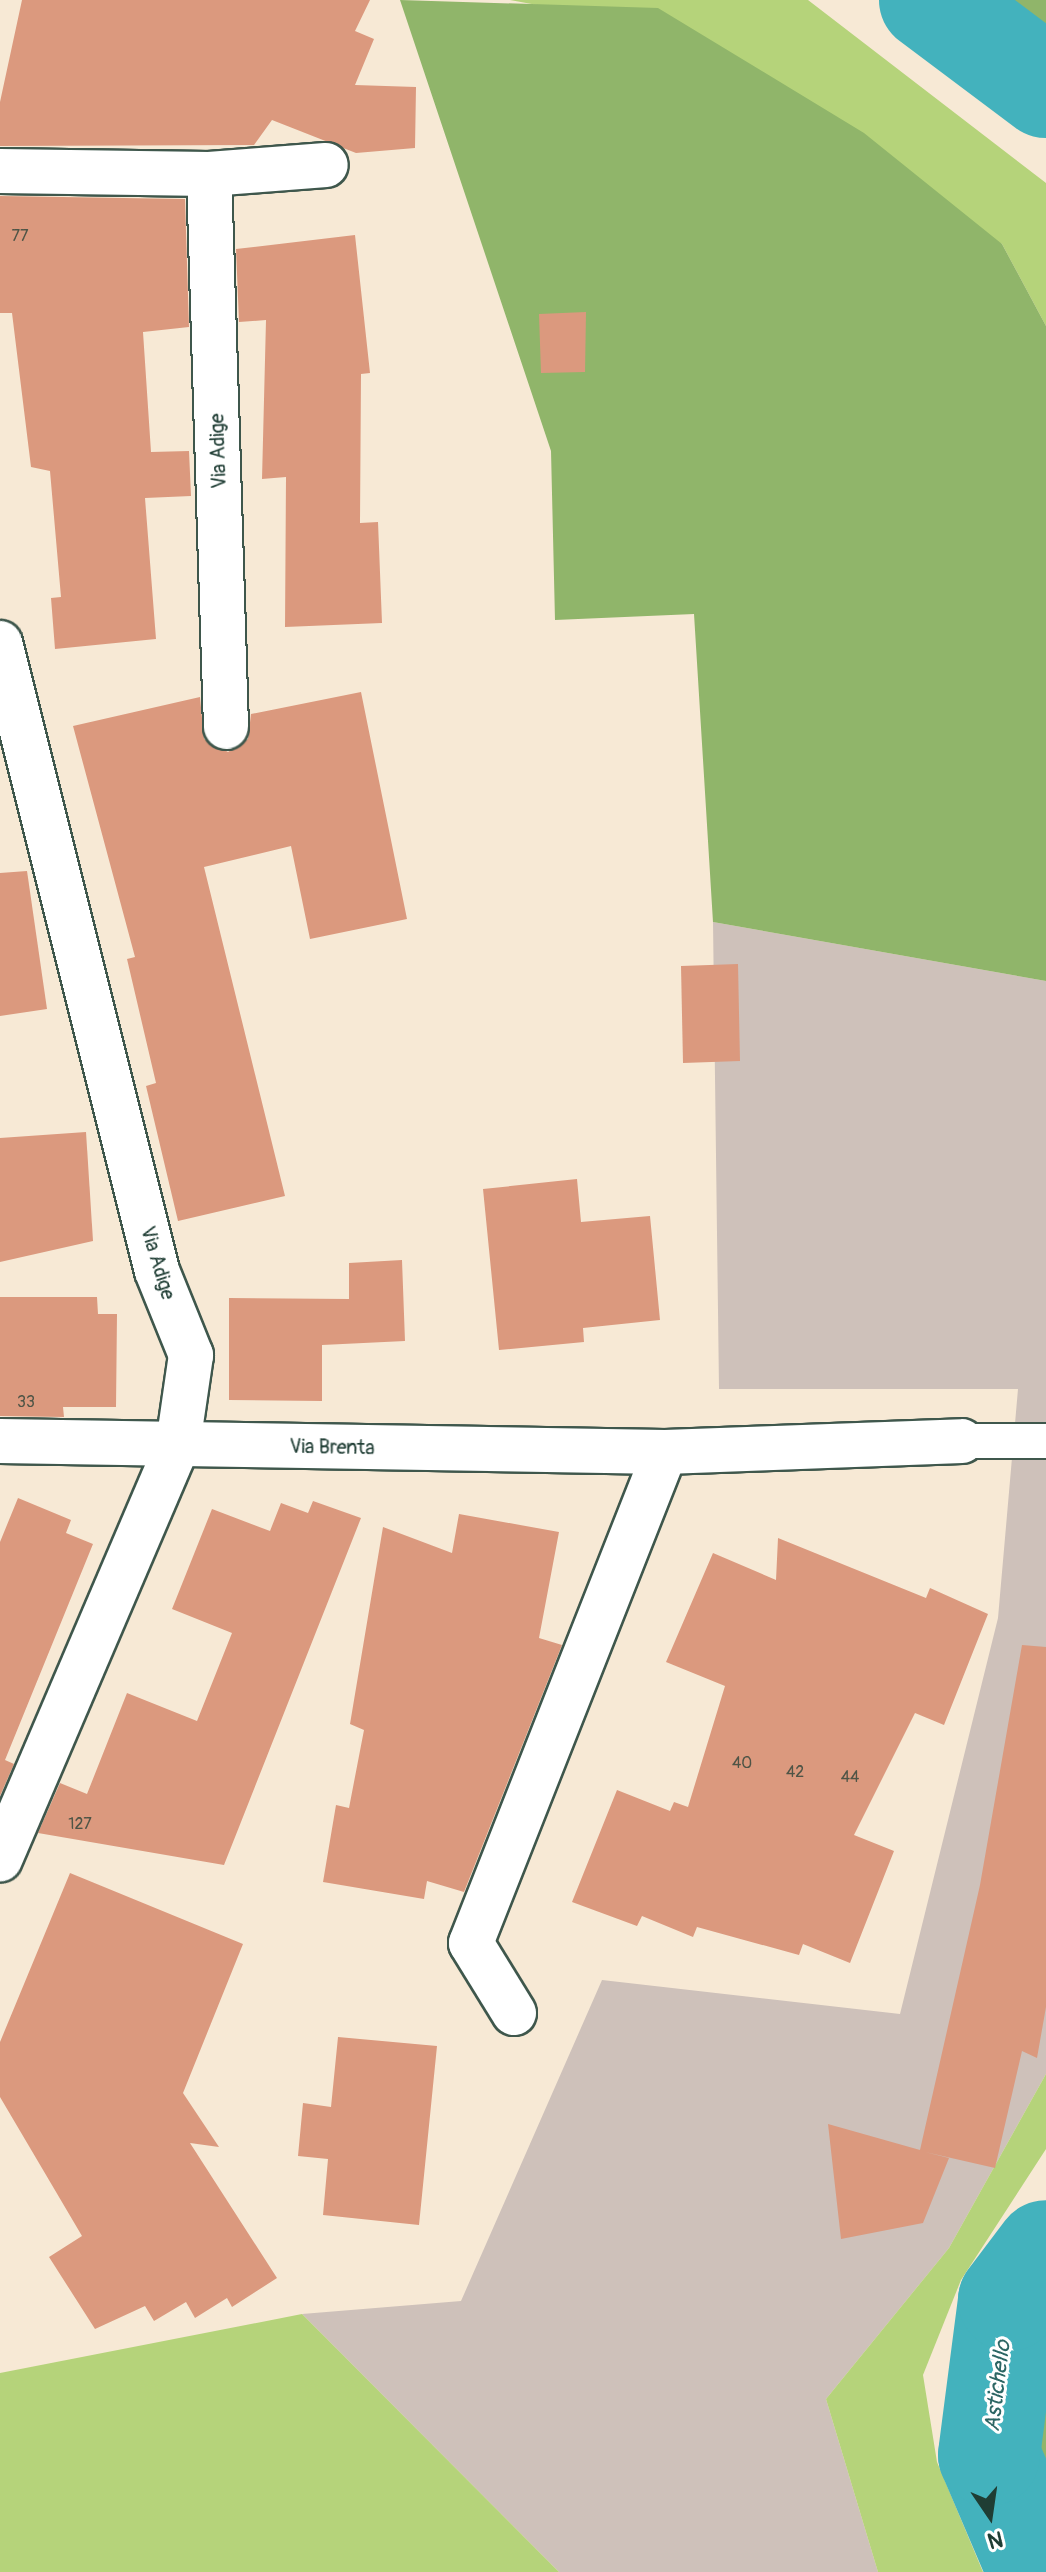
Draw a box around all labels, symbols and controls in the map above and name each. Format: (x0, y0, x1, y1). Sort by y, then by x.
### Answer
house number: 77 (12, 226, 28, 246)
street label: Via Adige (205, 413, 231, 489)
street label: Via Adige (135, 1223, 181, 1303)
house number: 33 (17, 1392, 35, 1412)
street label: Via Brenta (289, 1434, 375, 1460)
house number: 40 (732, 1753, 752, 1773)
house number: 42 (786, 1762, 804, 1782)
house number: 44 (841, 1767, 859, 1787)
house number: 127 (68, 1814, 92, 1834)
water label: Astichello (979, 2339, 1017, 2433)
north arrow (950, 2476, 1030, 2556)
text: N (985, 2524, 1006, 2555)

